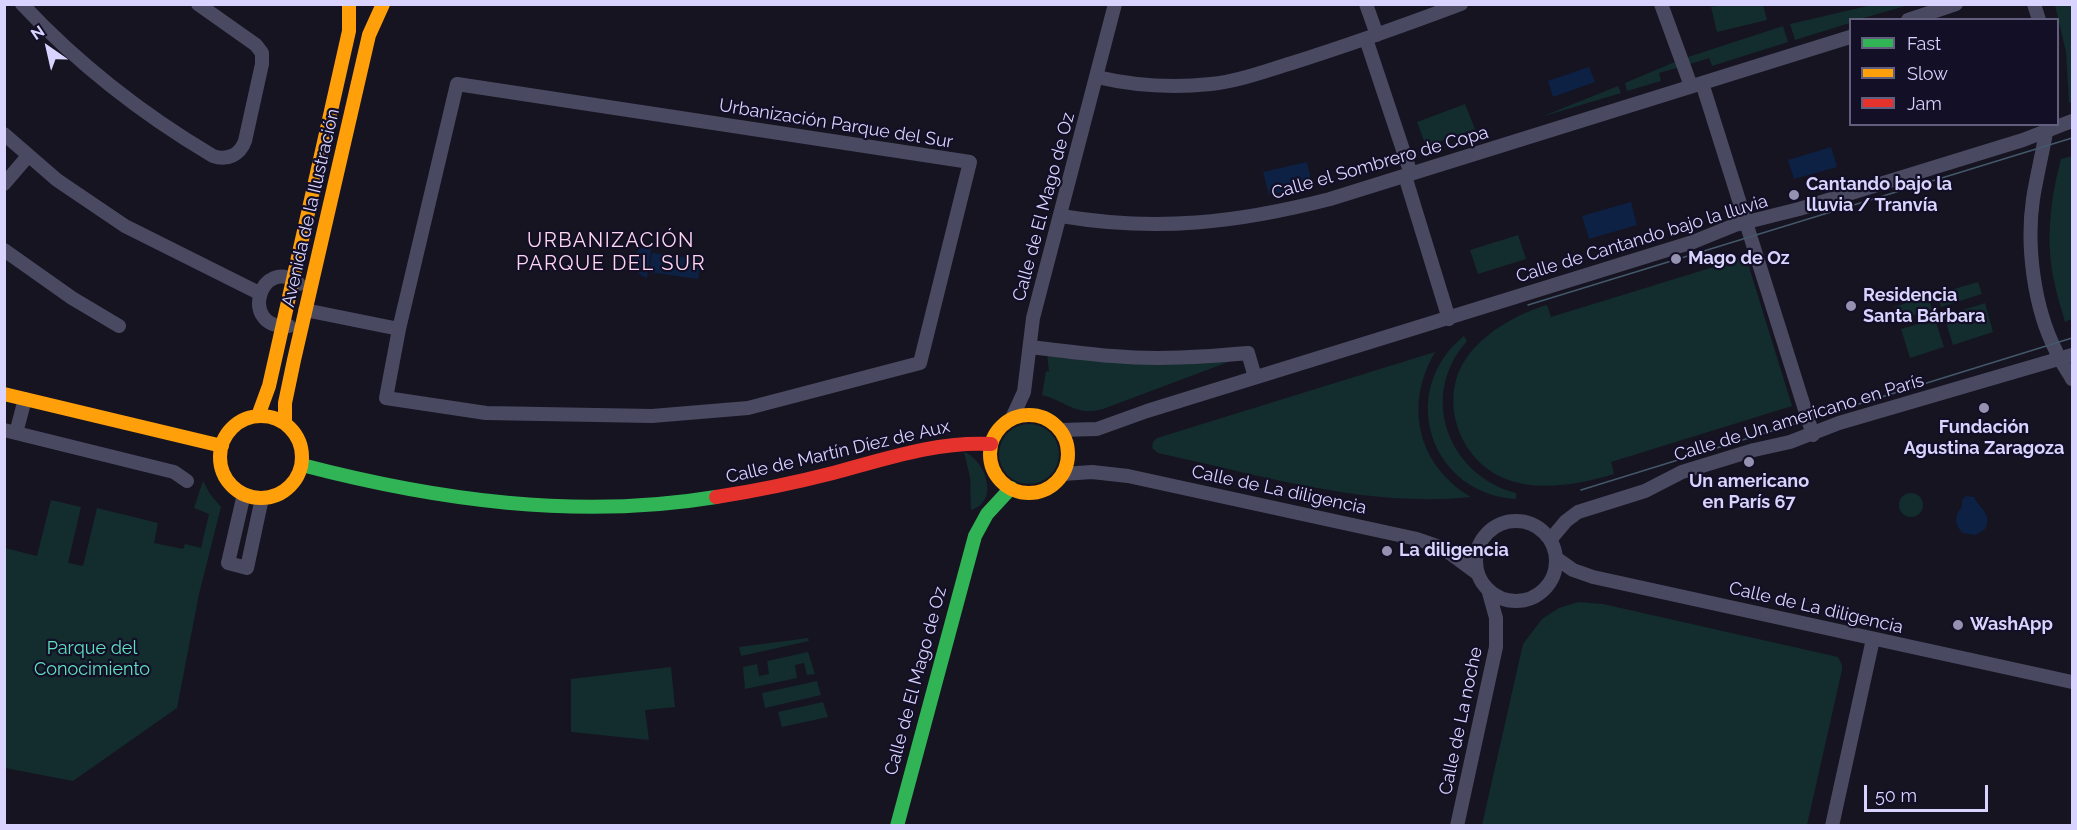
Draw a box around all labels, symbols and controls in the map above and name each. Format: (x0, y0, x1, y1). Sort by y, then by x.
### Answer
north arrow (18, 18, 78, 78)
legend (1849, 18, 2059, 126)
text: N (27, 21, 48, 44)
text: Fast (1907, 33, 1941, 54)
text: Slow (1907, 63, 1948, 84)
text: Jam (1907, 93, 1942, 114)
street label: Urbanización Parque del Sur (718, 95, 954, 153)
street label: Avenida de la Ilustración (278, 107, 344, 309)
street label: Calle de El Mago de Oz (1008, 110, 1080, 304)
street label: Calle el Sombrero de Copa (1269, 122, 1491, 204)
place label: Cantando bajo la lluvia / Tranvía (1806, 174, 1952, 216)
marker: Cantando bajo la lluvia / Tranvía (1787, 188, 1801, 202)
street label: Calle de Cantando bajo la lluvia (1513, 190, 1771, 288)
district label: URBANIZACIÓN PARQUE DEL SUR (516, 229, 706, 276)
place label: Mago de Oz (1688, 248, 1790, 270)
marker: Mago de Oz (1669, 252, 1683, 266)
place label: Residencia Santa Bárbara (1863, 285, 1985, 328)
marker: Residencia Santa Bárbara (1844, 299, 1858, 313)
street label: Calle de Un americano en París (1671, 370, 1927, 466)
marker: Fundación Agustina Zaragoza (1977, 401, 1991, 415)
street label: Calle de Martín Díez de Aux (724, 416, 952, 488)
place label: Fundación Agustina Zaragoza (1904, 417, 2064, 460)
marker: Un americano en París 67 (1742, 455, 1756, 469)
street label: Calle de La diligencia (1190, 461, 1368, 519)
place label: Un americano en París 67 (1689, 471, 1809, 514)
place label: La diligencia (1399, 540, 1509, 562)
marker: La diligencia (1380, 544, 1394, 558)
street label: Calle de La diligencia (1727, 577, 1905, 639)
street label: Calle de El Mago de Oz (880, 584, 952, 778)
place label: WashApp (1970, 614, 2053, 636)
marker: WashApp (1951, 618, 1965, 632)
park label: Parque del Conocimiento (34, 638, 150, 680)
street label: Calle de La noche (1435, 645, 1487, 797)
scale bar (1867, 773, 1992, 811)
text: 50 m (1875, 785, 1917, 806)

